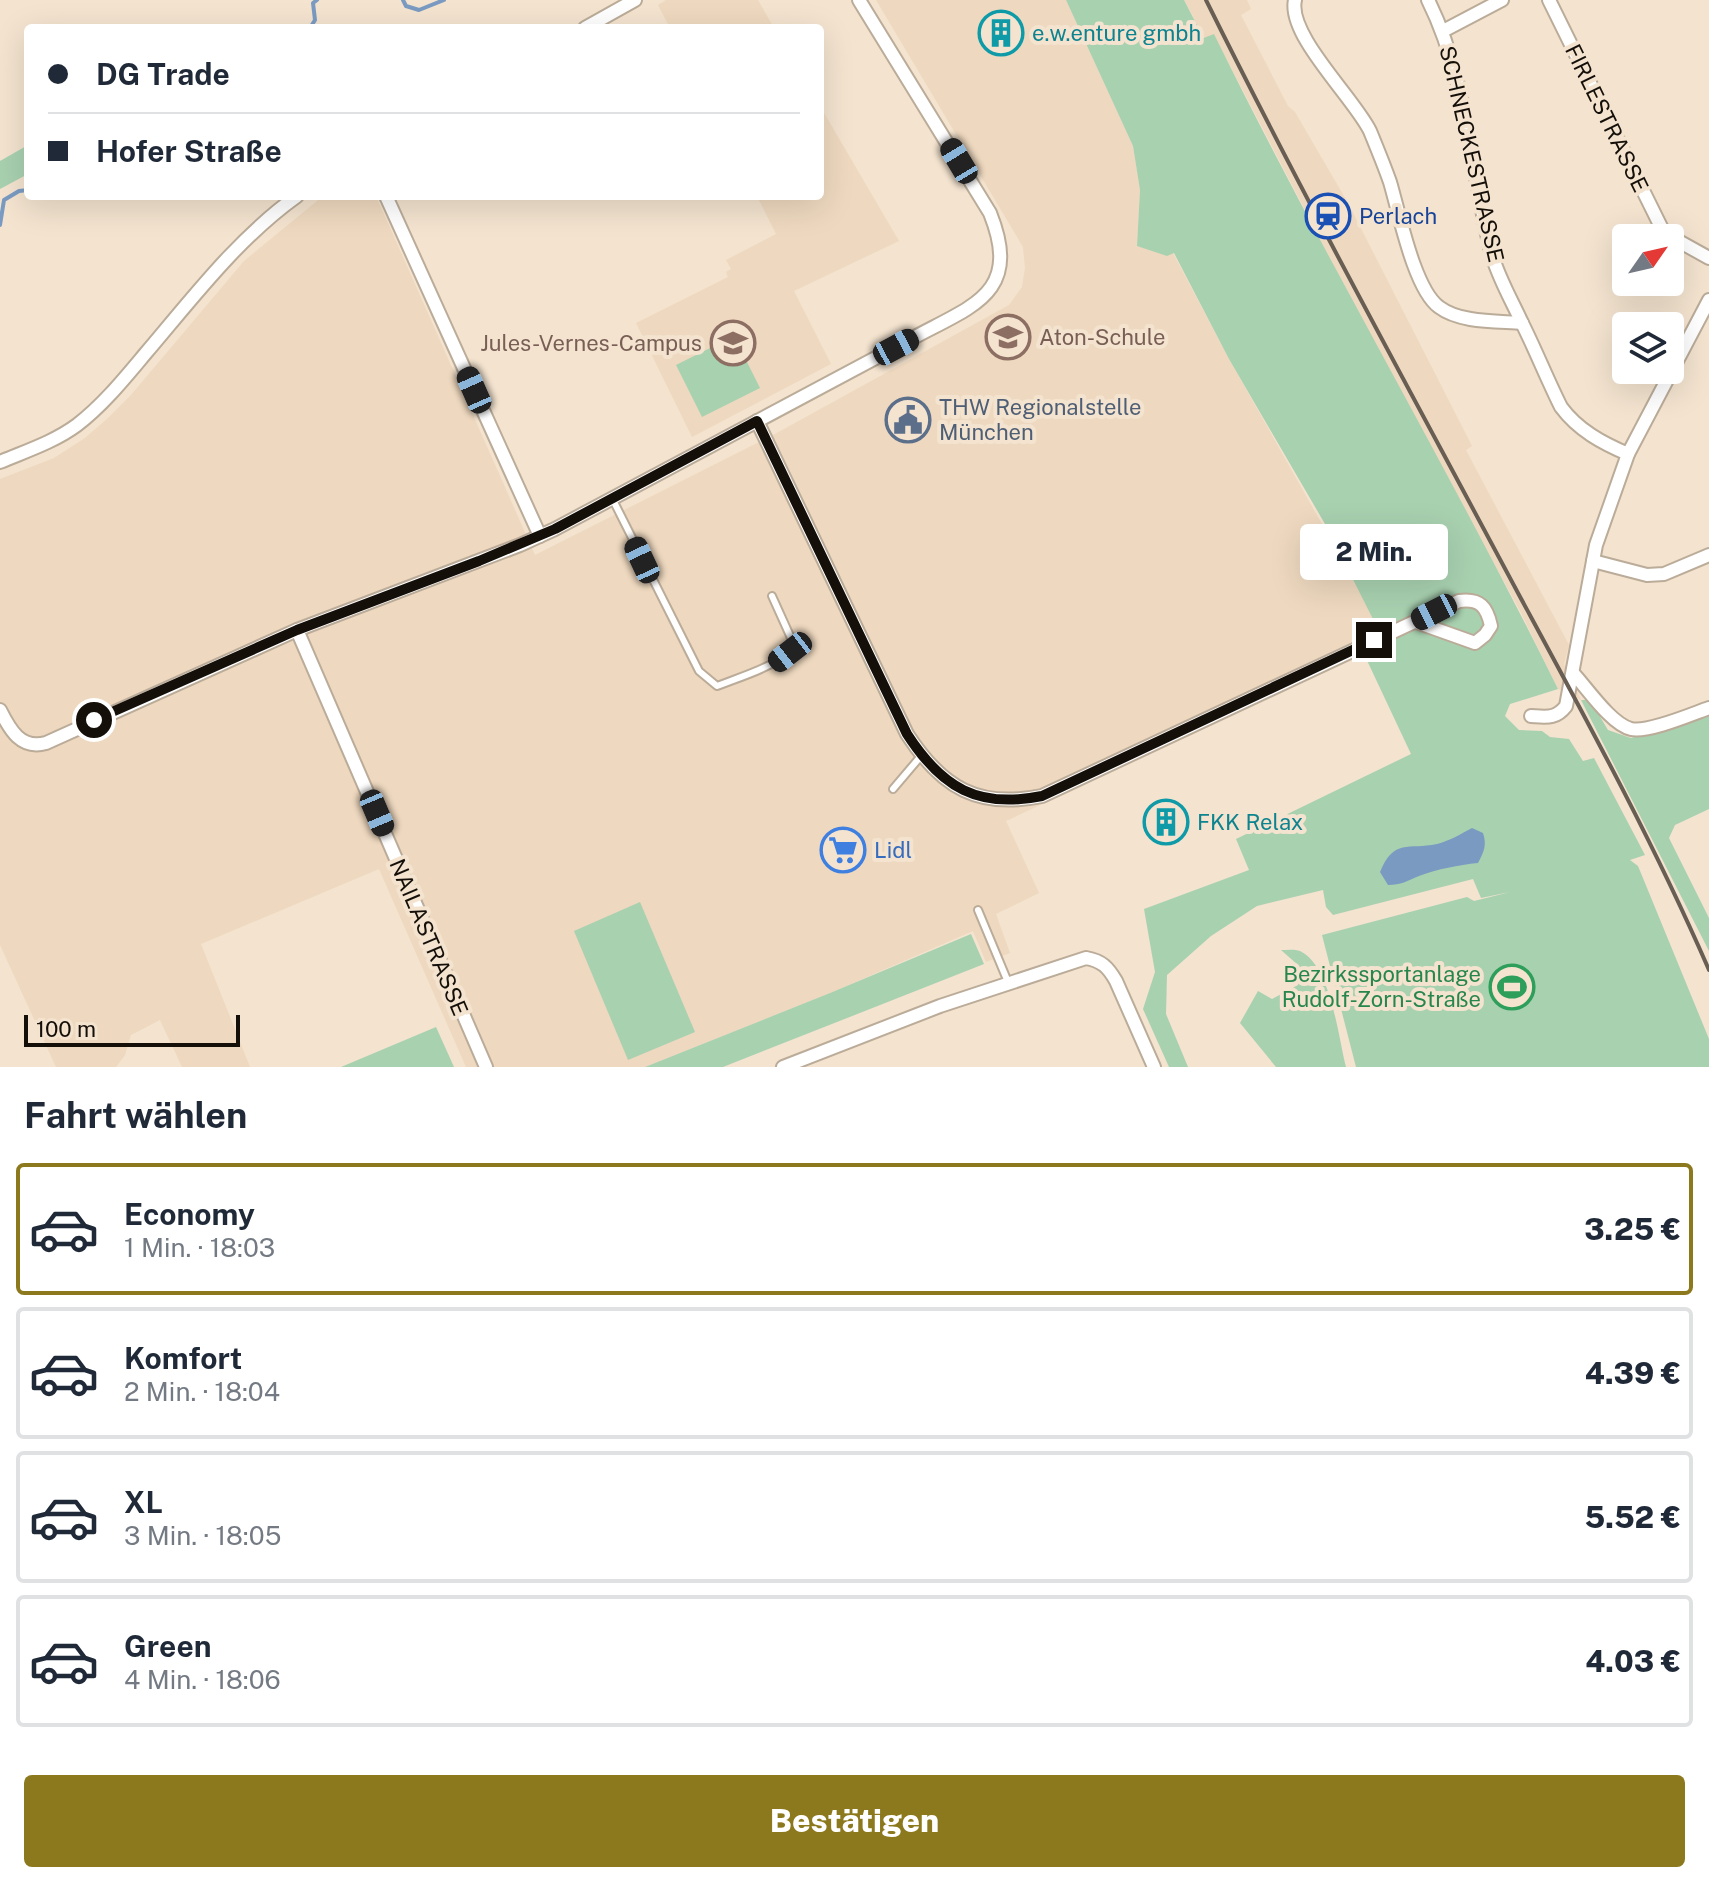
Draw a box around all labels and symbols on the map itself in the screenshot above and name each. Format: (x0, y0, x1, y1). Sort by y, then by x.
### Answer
building icon: e.w.enture gmbh (977, 9, 1025, 57)
place label: e.w.enture gmbh (1032, 20, 1201, 46)
street label: FIRLESTRASSE (1560, 40, 1654, 196)
street label: SCHNECKESTRASSE (1434, 43, 1510, 265)
car (936, 134, 982, 188)
station icon: Perlach (1304, 192, 1352, 240)
place label: Perlach (1359, 203, 1437, 229)
north arrow (1612, 224, 1684, 296)
school or university icon: Aton-Schule (984, 313, 1032, 361)
school or university icon: Jules-Vernes-Campus (709, 319, 757, 367)
place label: Aton-Schule (1039, 324, 1165, 350)
car (869, 325, 923, 369)
place label: Jules-Vernes-Campus (480, 330, 702, 356)
car (453, 363, 495, 417)
place label: THW Regionalstelle München (939, 394, 1141, 445)
public building icon: THW Regionalstelle München (884, 396, 932, 444)
callout: 2 Min. (1300, 524, 1448, 580)
car (621, 533, 663, 587)
car (1407, 590, 1461, 634)
route end (1356, 622, 1392, 658)
car (764, 628, 816, 676)
route start (76, 702, 112, 738)
car (357, 786, 397, 840)
building icon: FKK Relax (1142, 798, 1190, 846)
place label: FKK Relax (1197, 809, 1303, 835)
supermarket icon: Lidl (819, 826, 867, 874)
place label: Lidl (874, 837, 912, 863)
street label: NAILASTRASSE (384, 855, 474, 1019)
place label: Bezirkssportanlage Rudolf-Zorn-Straße (1282, 961, 1481, 1012)
sports icon: Bezirkssportanlage Rudolf-Zorn-Straße (1488, 963, 1536, 1011)
scale bar (24, 1011, 240, 1047)

